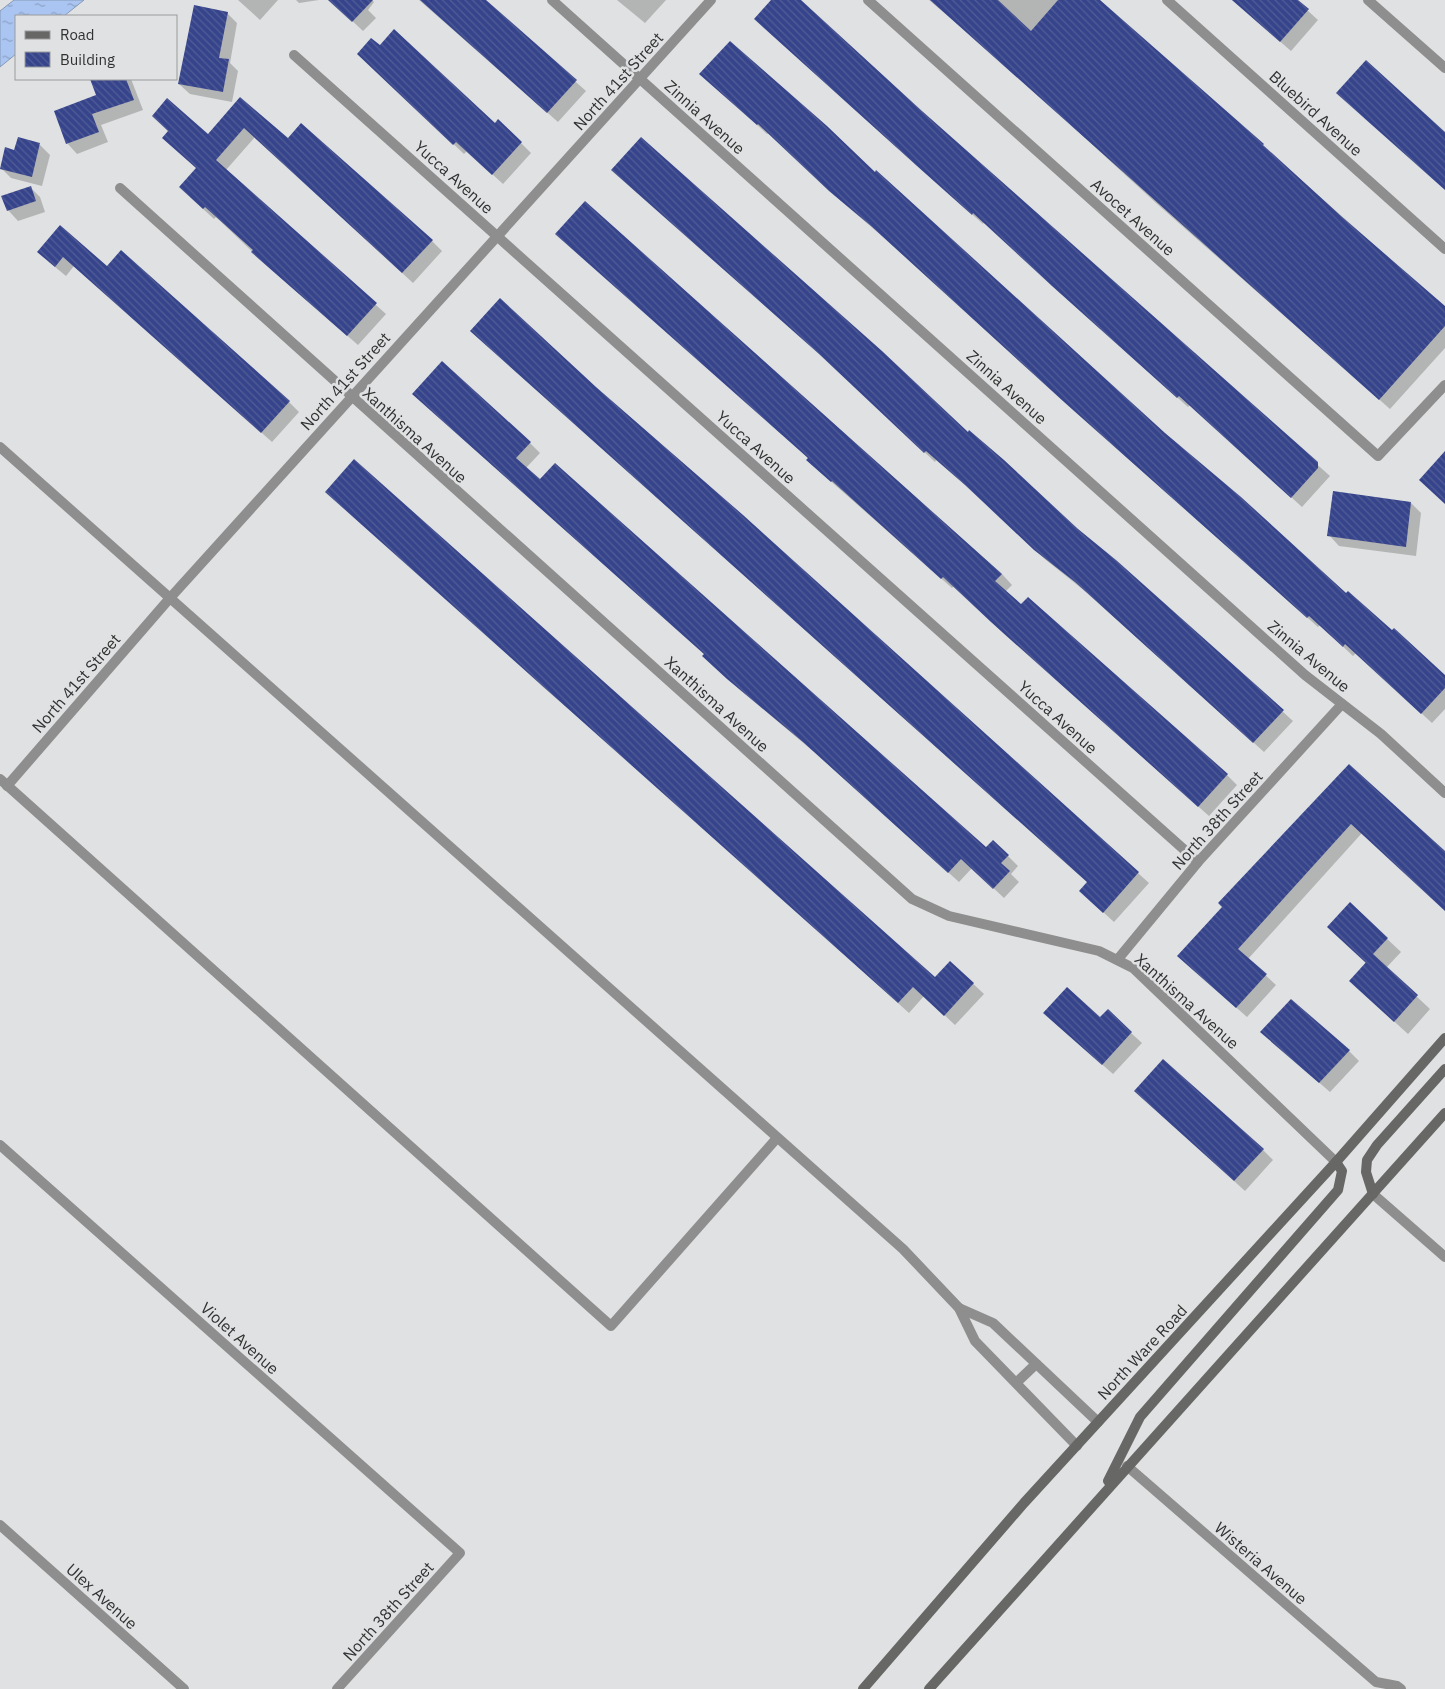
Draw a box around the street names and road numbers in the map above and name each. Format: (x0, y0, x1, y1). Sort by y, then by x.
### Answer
street label: North 41st Street (569, 28, 667, 134)
street label: Bluebird Avenue (1265, 66, 1367, 160)
street label: Zinnia Avenue (661, 76, 749, 158)
street label: Yucca Avenue (410, 136, 498, 218)
street label: Avocet Avenue (1087, 174, 1179, 260)
street label: North 41st Street (296, 328, 394, 434)
street label: Zinnia Avenue (963, 346, 1051, 428)
street label: Xanthisma Avenue (359, 383, 471, 487)
street label: Yucca Avenue (712, 406, 800, 488)
street label: Zinnia Avenue (1264, 616, 1354, 696)
street label: North 41st Street (27, 629, 125, 737)
street label: Xanthisma Avenue (661, 652, 773, 756)
street label: Yucca Avenue (1014, 676, 1102, 758)
street label: North 38th Street (1167, 766, 1267, 874)
street label: Xanthisma Avenue (1131, 949, 1243, 1053)
street label: Violet Avenue (197, 1298, 284, 1379)
street label: North Ware Road (1093, 1300, 1191, 1404)
street label: Wisteria Avenue (1211, 1517, 1311, 1609)
street label: North 38th Street (338, 1557, 438, 1665)
street label: Ulex Avenue (62, 1559, 142, 1633)

